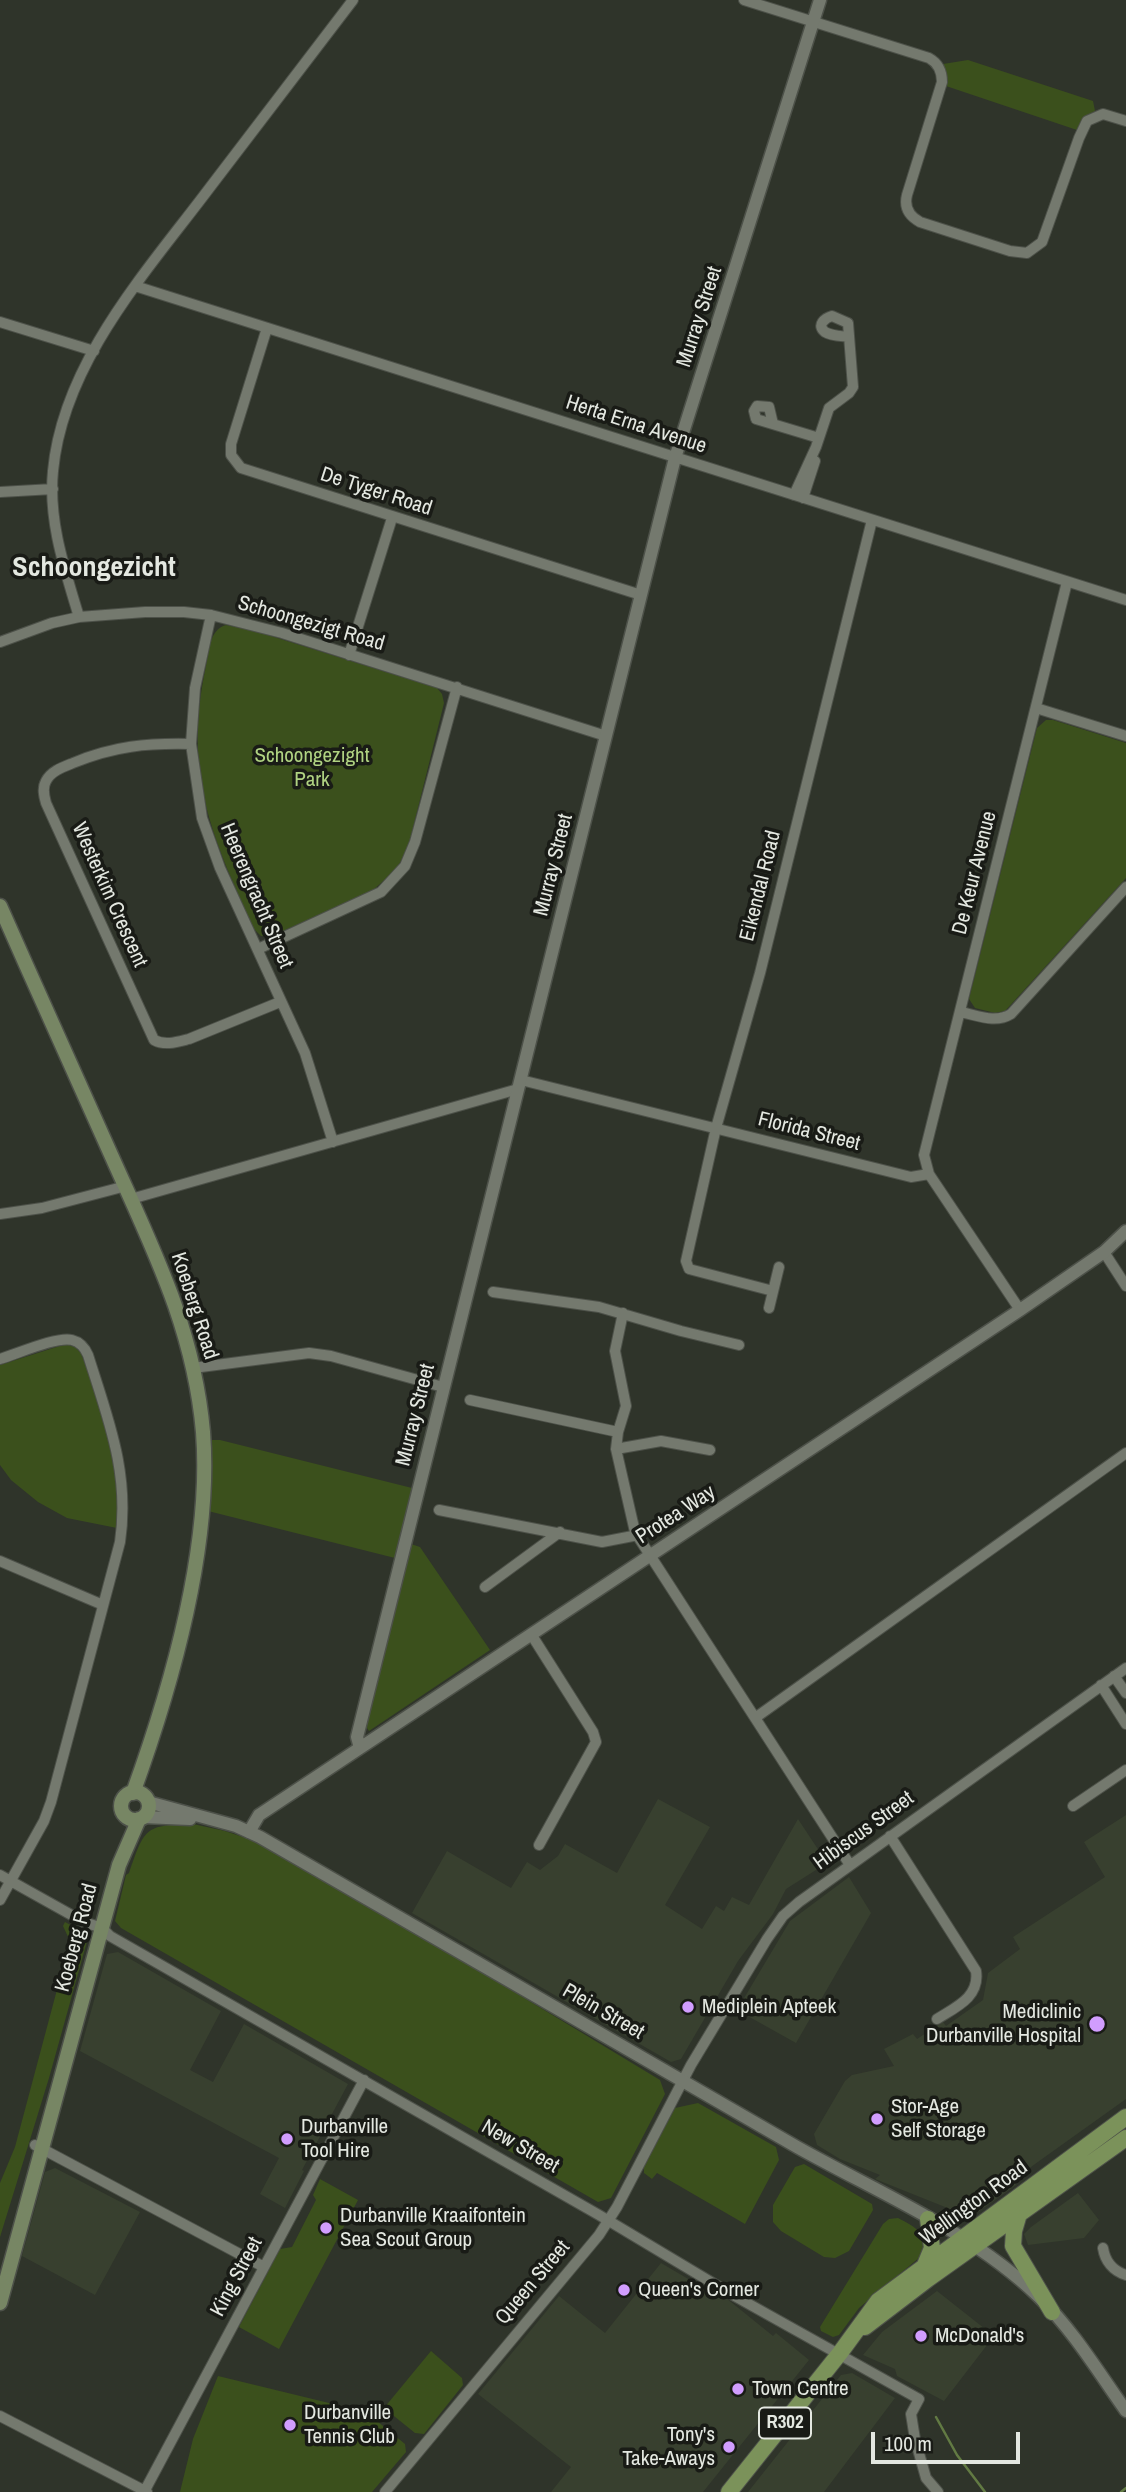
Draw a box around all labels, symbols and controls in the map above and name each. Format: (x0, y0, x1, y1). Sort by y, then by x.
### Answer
street label: Murray Street (672, 264, 728, 370)
street label: Herta Erna Avenue (563, 390, 709, 460)
street label: De Tyger Road (317, 462, 435, 522)
district label: Schoongezicht (12, 551, 176, 585)
street label: Schoongezigt Road (235, 591, 387, 657)
park label: Schoongezight Park (255, 743, 369, 793)
street label: De Keur Avenue (948, 809, 1002, 937)
street label: Murray Street (529, 811, 579, 919)
street label: Westerkim Crescent (66, 819, 152, 971)
street label: Heerengracht Street (214, 820, 298, 972)
street label: Eikendal Road (735, 828, 787, 944)
street label: Florida Street (755, 1107, 863, 1157)
street label: Koeberg Road (165, 1249, 223, 1363)
street label: Murray Street (391, 1361, 441, 1469)
street label: Protea Way (632, 1480, 720, 1550)
street label: Hibiscus Street (809, 1786, 919, 1876)
street label: Koeberg Road (50, 1881, 104, 1995)
street label: Plein Street (558, 1979, 648, 2045)
place label: Mediplein Apteek (702, 1994, 836, 2020)
marker: Mediplein Apteek (680, 1999, 696, 2015)
place label: Mediclinic Durbanville Hospital (926, 1999, 1081, 2049)
marker: Mediclinic Durbanville Hospital (1087, 2014, 1107, 2034)
place label: Stor-Age Self Storage (891, 2094, 986, 2144)
marker: Stor-Age Self Storage (869, 2111, 885, 2127)
place label: Durbanville Tool Hire (301, 2114, 388, 2164)
street label: New Street (477, 2115, 563, 2179)
marker: Durbanville Tool Hire (279, 2131, 295, 2147)
street label: Wellington Road (915, 2155, 1033, 2251)
place label: Durbanville Kraaifontein Sea Scout Group (340, 2203, 526, 2253)
marker: Durbanville Kraaifontein Sea Scout Group (318, 2220, 334, 2236)
street label: King Street (206, 2233, 268, 2321)
street label: Queen Street (490, 2236, 576, 2330)
place label: Queen's Corner (638, 2277, 759, 2303)
marker: Queen's Corner (616, 2282, 632, 2298)
place label: McDonald's (935, 2323, 1024, 2349)
marker: McDonald's (913, 2328, 929, 2344)
place label: Town Centre (752, 2376, 849, 2402)
marker: Town Centre (730, 2381, 746, 2397)
place label: Durbanville Tennis Club (304, 2400, 395, 2450)
road number: R302 (759, 2408, 811, 2438)
marker: Durbanville Tennis Club (282, 2417, 298, 2433)
scale bar (874, 2418, 1023, 2462)
place label: Tony's Take-Aways (622, 2422, 715, 2472)
text: 100 m (884, 2429, 932, 2458)
marker: Tony's Take-Aways (721, 2439, 737, 2455)

